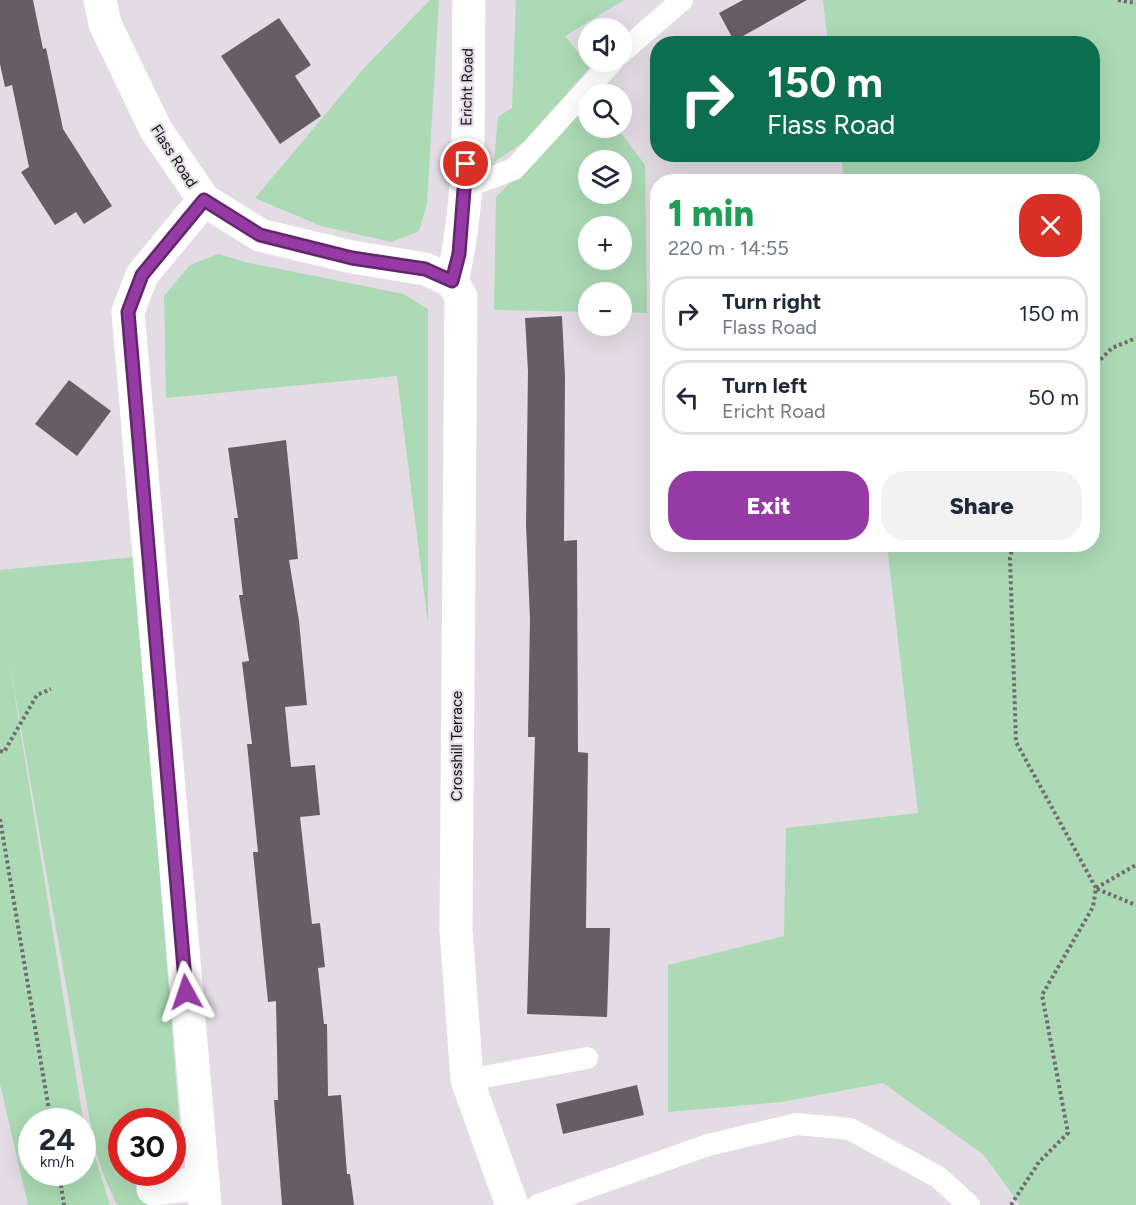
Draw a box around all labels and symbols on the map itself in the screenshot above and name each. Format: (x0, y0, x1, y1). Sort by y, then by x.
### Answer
street label: Ericht Road (457, 48, 477, 126)
street label: Flass Road (147, 121, 201, 191)
pin (440, 138, 491, 189)
street label: Crosshill Terrace (448, 691, 466, 801)
position arrow (154, 960, 218, 1024)
speed limit sign: 30 (108, 1108, 186, 1186)

